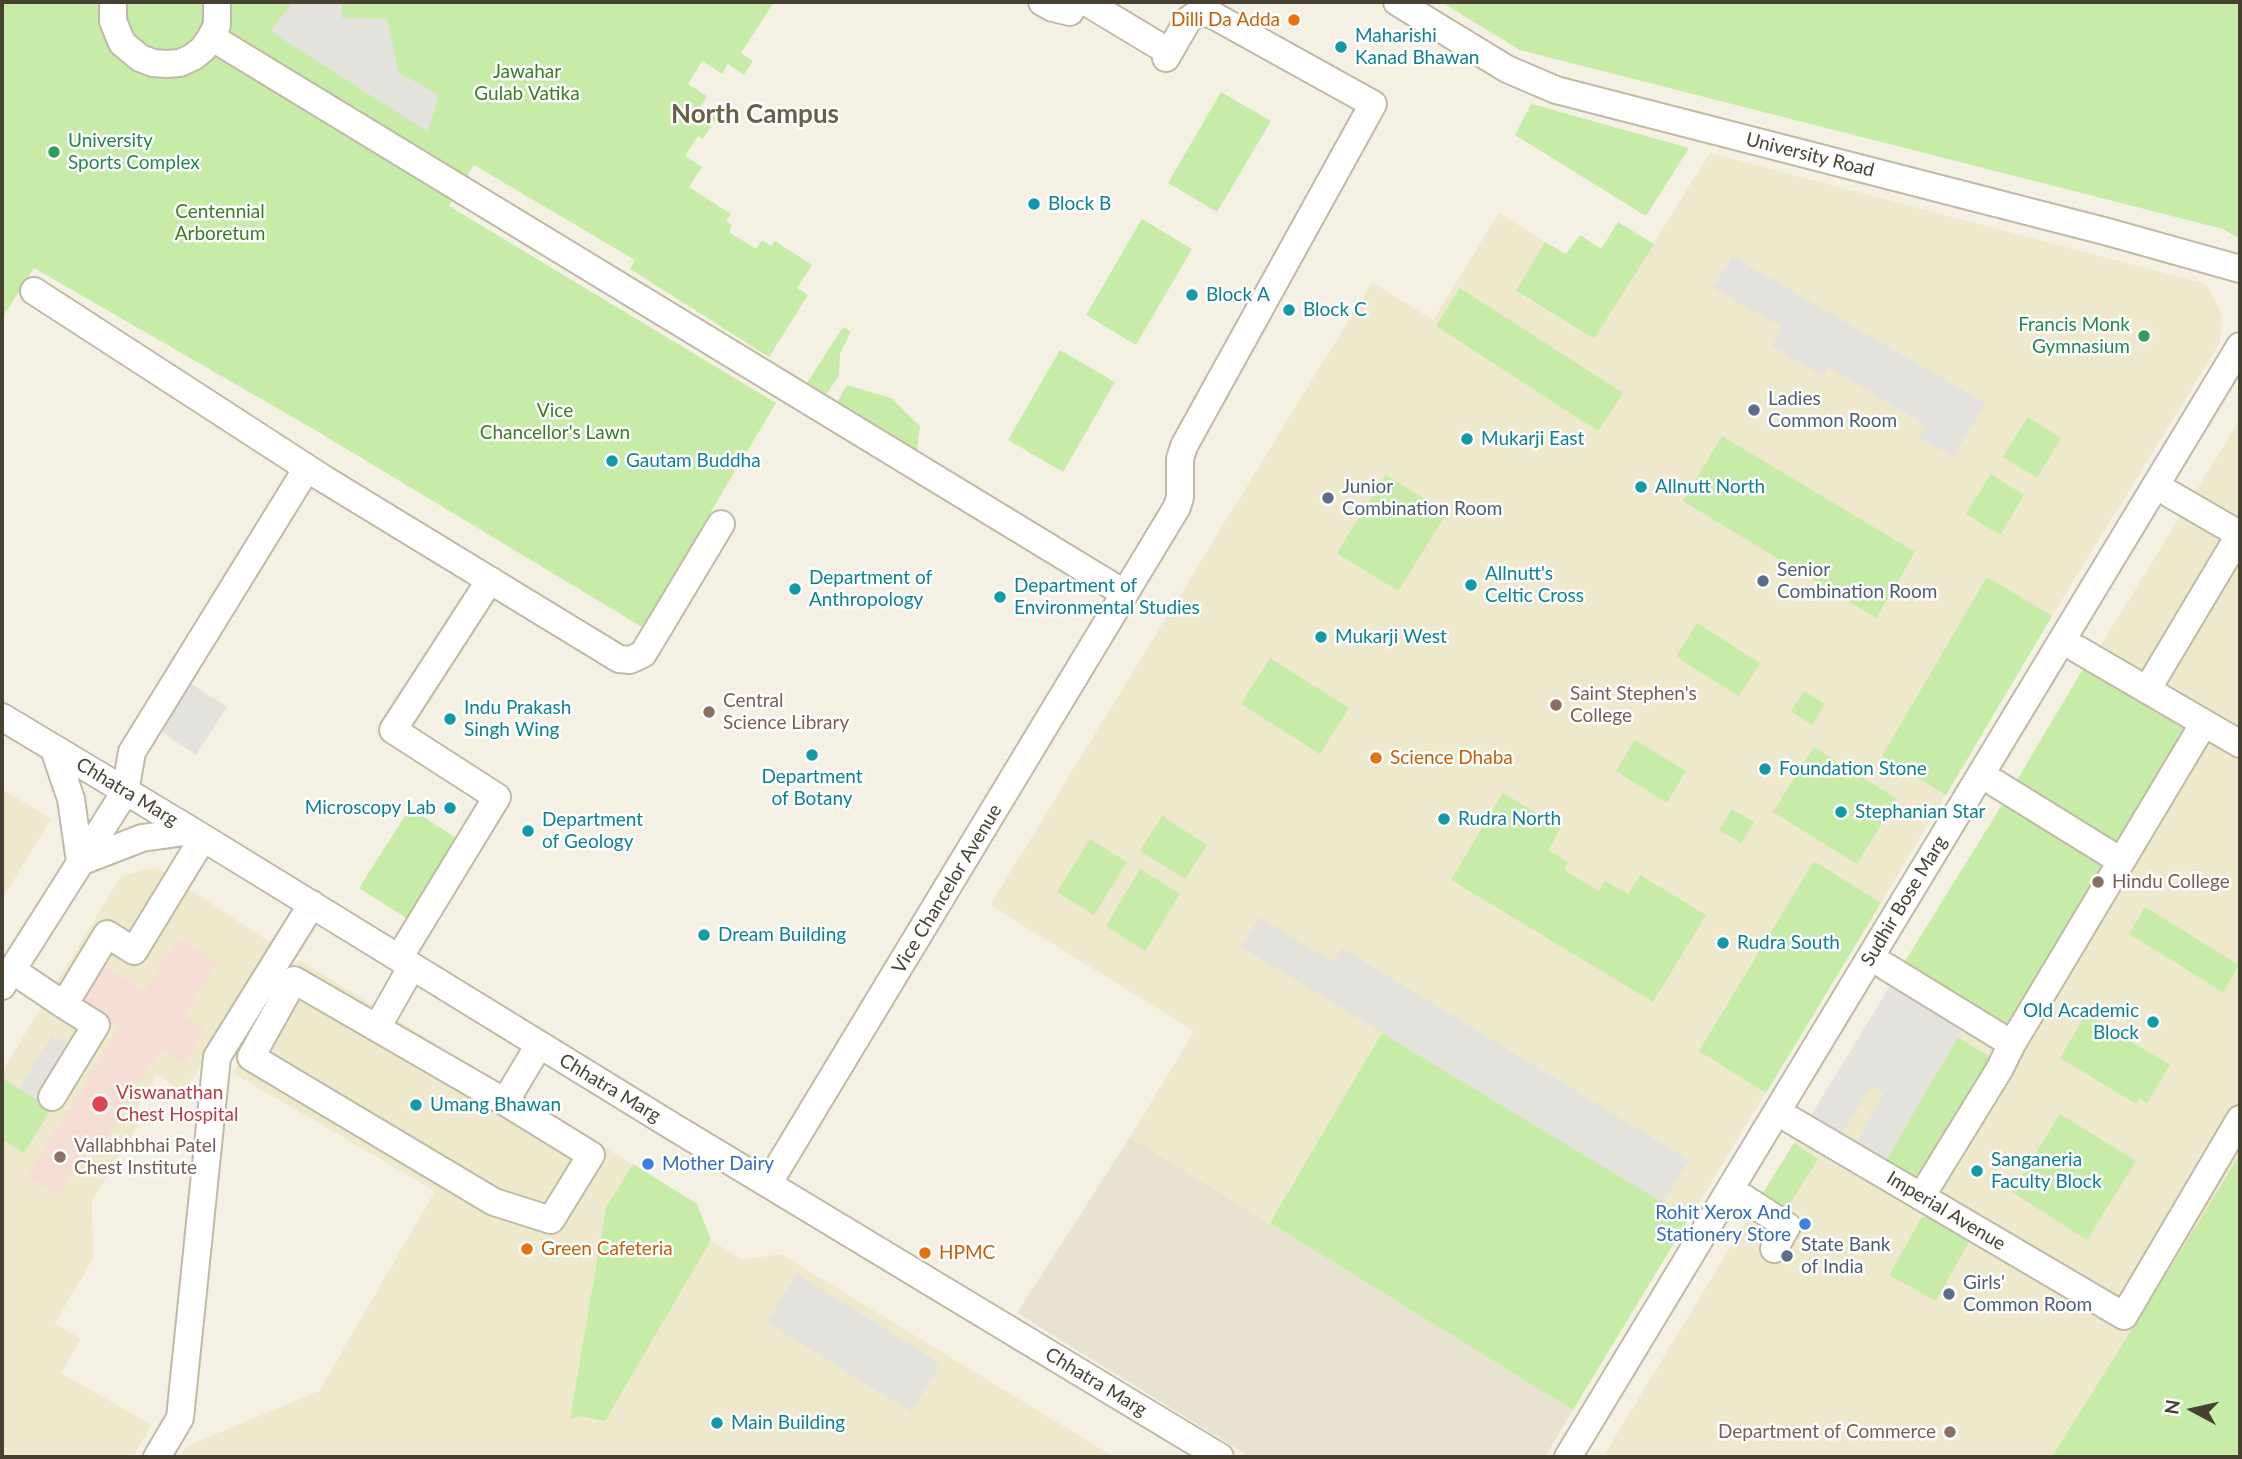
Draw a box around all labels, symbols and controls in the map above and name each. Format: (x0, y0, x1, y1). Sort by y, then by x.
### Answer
place label: Dilli Da Adda (1171, 9, 1280, 31)
marker: Dilli Da Adda (1286, 12, 1302, 28)
place label: Maharishi Kanad Bhawan (1355, 25, 1479, 69)
marker: Maharishi Kanad Bhawan (1333, 39, 1349, 55)
park label: Jawahar Gulab Vatika (474, 61, 580, 105)
district label: North Campus (671, 99, 839, 131)
street label: University Road (1743, 128, 1877, 182)
place label: University Sports Complex (68, 130, 200, 174)
marker: University Sports Complex (46, 144, 62, 160)
place label: Block B (1048, 193, 1111, 215)
marker: Block B (1026, 196, 1042, 212)
park label: Centennial Arboretum (175, 201, 265, 245)
place label: Block A (1206, 284, 1270, 306)
marker: Block A (1184, 287, 1200, 303)
place label: Block C (1303, 299, 1367, 321)
marker: Block C (1281, 302, 1297, 318)
place label: Francis Monk Gymnasium (2018, 314, 2130, 358)
marker: Francis Monk Gymnasium (2136, 328, 2152, 344)
place label: Ladies Common Room (1768, 388, 1897, 432)
park label: Vice Chancellor's Lawn (480, 400, 630, 444)
marker: Ladies Common Room (1746, 402, 1762, 418)
place label: Mukarji East (1481, 428, 1584, 450)
marker: Mukarji East (1459, 431, 1475, 447)
place label: Gautam Buddha (626, 450, 761, 472)
marker: Gautam Buddha (604, 453, 620, 469)
place label: Junior Combination Room (1342, 476, 1502, 520)
place label: Allnutt North (1655, 476, 1765, 498)
marker: Allnutt North (1633, 479, 1649, 495)
marker: Junior Combination Room (1320, 490, 1336, 506)
place label: Senior Combination Room (1777, 559, 1937, 603)
place label: Allnutt's Celtic Cross (1485, 563, 1584, 607)
place label: Department of Anthropology (809, 567, 932, 611)
marker: Senior Combination Room (1755, 573, 1771, 589)
place label: Department of Environmental Studies (1014, 575, 1200, 619)
marker: Allnutt's Celtic Cross (1463, 577, 1479, 593)
marker: Department of Anthropology (787, 581, 803, 597)
marker: Department of Environmental Studies (992, 589, 1008, 605)
place label: Mukarji West (1335, 626, 1447, 648)
marker: Mukarji West (1313, 629, 1329, 645)
place label: Saint Stephen's College (1570, 683, 1697, 727)
place label: Central Science Library (723, 690, 849, 734)
place label: Indu Prakash Singh Wing (464, 697, 571, 741)
marker: Saint Stephen's College (1548, 697, 1564, 713)
marker: Central Science Library (701, 704, 717, 720)
marker: Indu Prakash Singh Wing (442, 711, 458, 727)
marker: Department of Botany (804, 747, 820, 763)
place label: Science Dhaba (1390, 747, 1513, 769)
marker: Science Dhaba (1368, 750, 1384, 766)
street label: Chhatra Marg (72, 753, 182, 831)
place label: Foundation Stone (1779, 758, 1927, 780)
marker: Foundation Stone (1757, 761, 1773, 777)
place label: Department of Botany (761, 766, 863, 810)
place label: Microscopy Lab (305, 797, 436, 819)
marker: Microscopy Lab (442, 800, 458, 816)
street label: Vice Chancelor Avenue (887, 800, 1007, 978)
place label: Stephanian Star (1855, 801, 1985, 823)
marker: Stephanian Star (1833, 804, 1849, 820)
place label: Rudra North (1458, 808, 1561, 830)
place label: Department of Geology (542, 809, 643, 853)
marker: Rudra North (1436, 811, 1452, 827)
marker: Department of Geology (520, 823, 536, 839)
street label: Sudhir Bose Marg (1856, 832, 1952, 970)
place label: Hindu College (2112, 871, 2230, 893)
marker: Hindu College (2090, 874, 2106, 890)
place label: Dream Building (718, 924, 846, 946)
marker: Dream Building (696, 927, 712, 943)
place label: Rudra South (1737, 932, 1840, 954)
marker: Rudra South (1715, 935, 1731, 951)
place label: Old Academic Block (2023, 1000, 2139, 1044)
marker: Old Academic Block (2145, 1014, 2161, 1030)
street label: Chhatra Marg (555, 1049, 665, 1127)
place label: Viswanathan Chest Hospital (116, 1082, 238, 1126)
marker: Viswanathan Chest Hospital (90, 1094, 110, 1114)
place label: Umang Bhawan (430, 1094, 561, 1116)
marker: Umang Bhawan (408, 1097, 424, 1113)
place label: Vallabhbhai Patel Chest Institute (74, 1135, 216, 1179)
marker: Vallabhbhai Patel Chest Institute (52, 1149, 68, 1165)
place label: Sanganeria Faculty Block (1991, 1149, 2102, 1193)
place label: Mother Dairy (662, 1153, 774, 1175)
marker: Mother Dairy (640, 1156, 656, 1172)
marker: Sanganeria Faculty Block (1969, 1163, 1985, 1179)
street label: Imperial Avenue (1882, 1167, 2010, 1255)
place label: Rohit Xerox And Stationery Store (1655, 1202, 1791, 1246)
marker: Rohit Xerox And Stationery Store (1797, 1216, 1813, 1232)
place label: State Bank of India (1801, 1234, 1890, 1278)
place label: Green Cafeteria (541, 1238, 673, 1260)
marker: Green Cafeteria (519, 1241, 535, 1257)
place label: HPMC (939, 1242, 995, 1264)
marker: HPMC (917, 1245, 933, 1261)
marker: State Bank of India (1779, 1248, 1795, 1264)
place label: Girls' Common Room (1963, 1272, 2092, 1316)
marker: Girls' Common Room (1941, 1286, 1957, 1302)
street label: Chhatra Marg (1041, 1343, 1151, 1421)
north arrow (2158, 1375, 2228, 1445)
text: N (2159, 1398, 2184, 1416)
place label: Main Building (731, 1412, 845, 1434)
marker: Main Building (709, 1415, 725, 1431)
place label: Department of Commerce (1718, 1421, 1936, 1443)
marker: Department of Commerce (1942, 1424, 1958, 1440)

